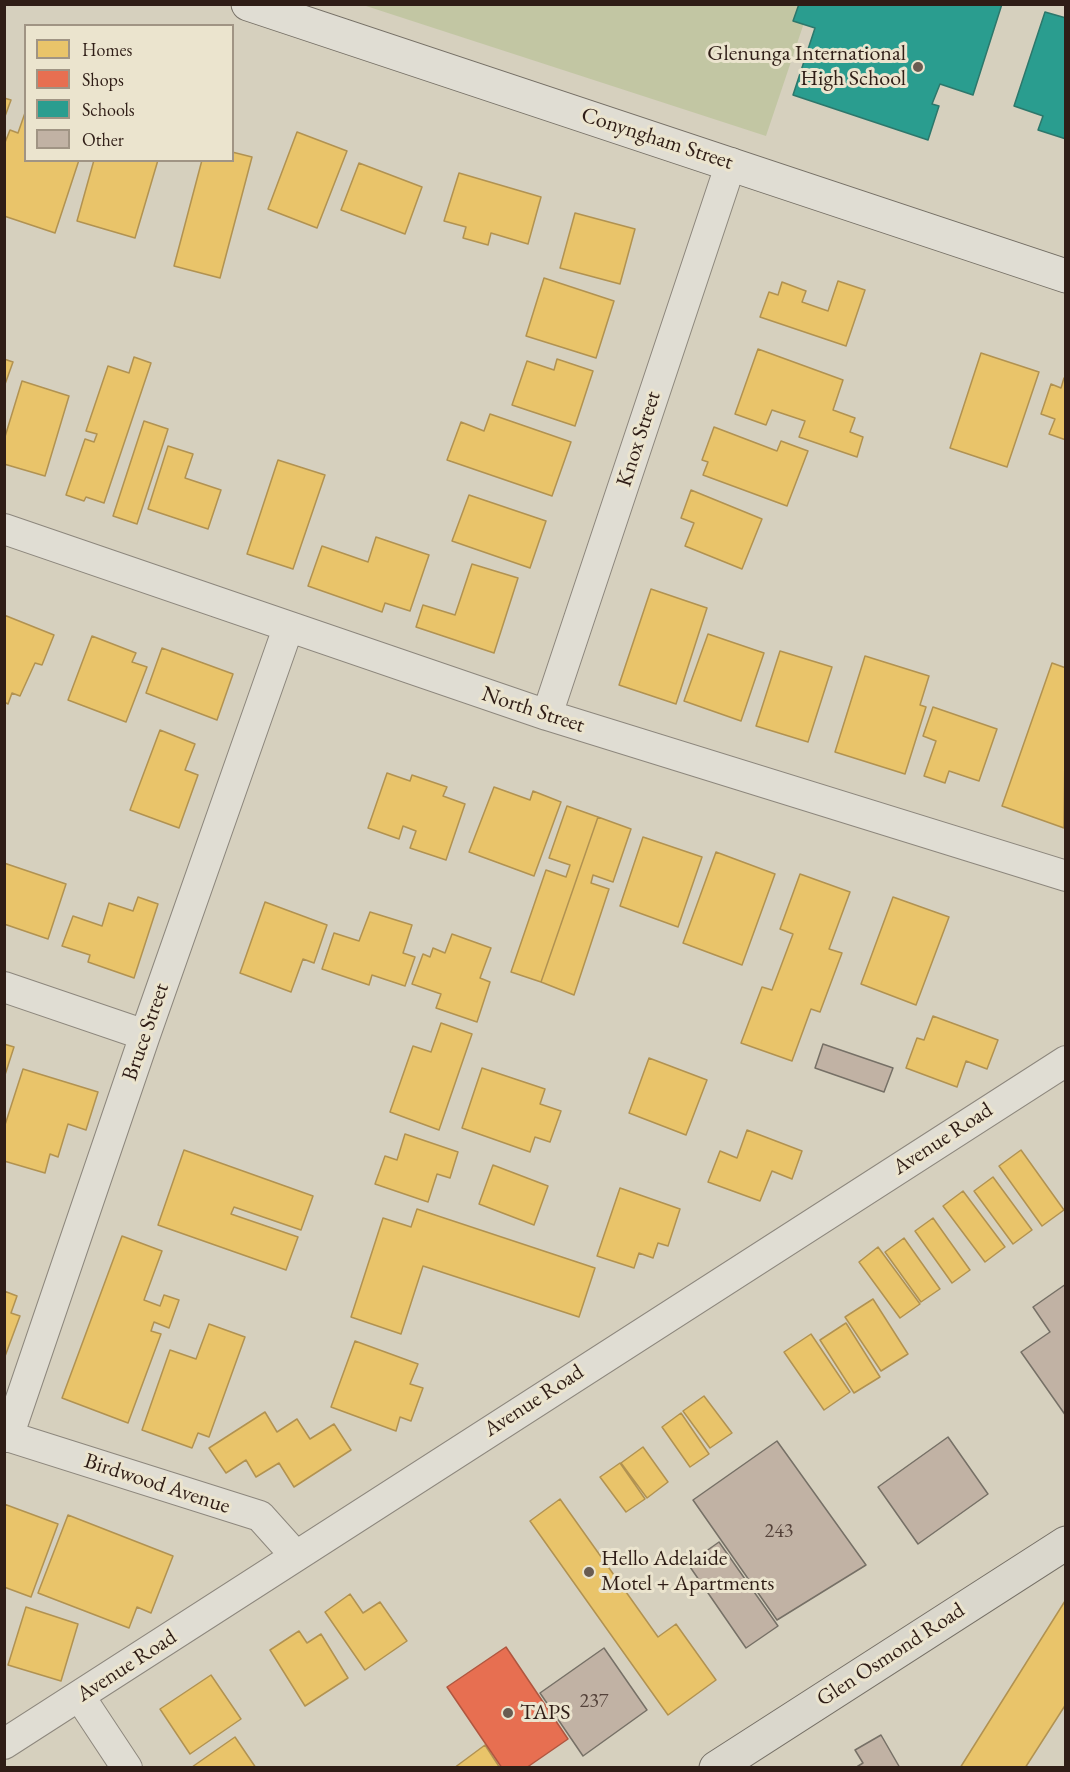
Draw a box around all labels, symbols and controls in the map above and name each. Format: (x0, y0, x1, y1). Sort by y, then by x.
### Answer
legend (24, 24, 234, 162)
text: Homes (82, 38, 132, 61)
place label: Glenunga International High School (707, 41, 906, 92)
marker: Glenunga International High School (911, 60, 925, 74)
text: Shops (82, 68, 124, 91)
text: Schools (82, 98, 135, 121)
street label: Conyngham Street (578, 102, 736, 176)
text: Other (82, 128, 124, 151)
street label: Knox Street (611, 388, 667, 490)
street label: North Street (478, 681, 588, 739)
street label: Bruce Street (117, 980, 175, 1084)
street label: Avenue Road (888, 1097, 998, 1181)
street label: Avenue Road (479, 1359, 589, 1443)
street label: Birdwood Avenue (81, 1448, 233, 1520)
house number: 243 (765, 1520, 793, 1544)
place label: Hello Adelaide Motel + Apartments (601, 1546, 774, 1598)
marker: Hello Adelaide Motel + Apartments (582, 1565, 596, 1579)
street label: Glen Osmond Road (812, 1597, 970, 1713)
street label: Avenue Road (72, 1624, 182, 1708)
house number: 237 (580, 1690, 608, 1714)
place label: TAPS (520, 1700, 570, 1726)
marker: TAPS (501, 1706, 515, 1720)

